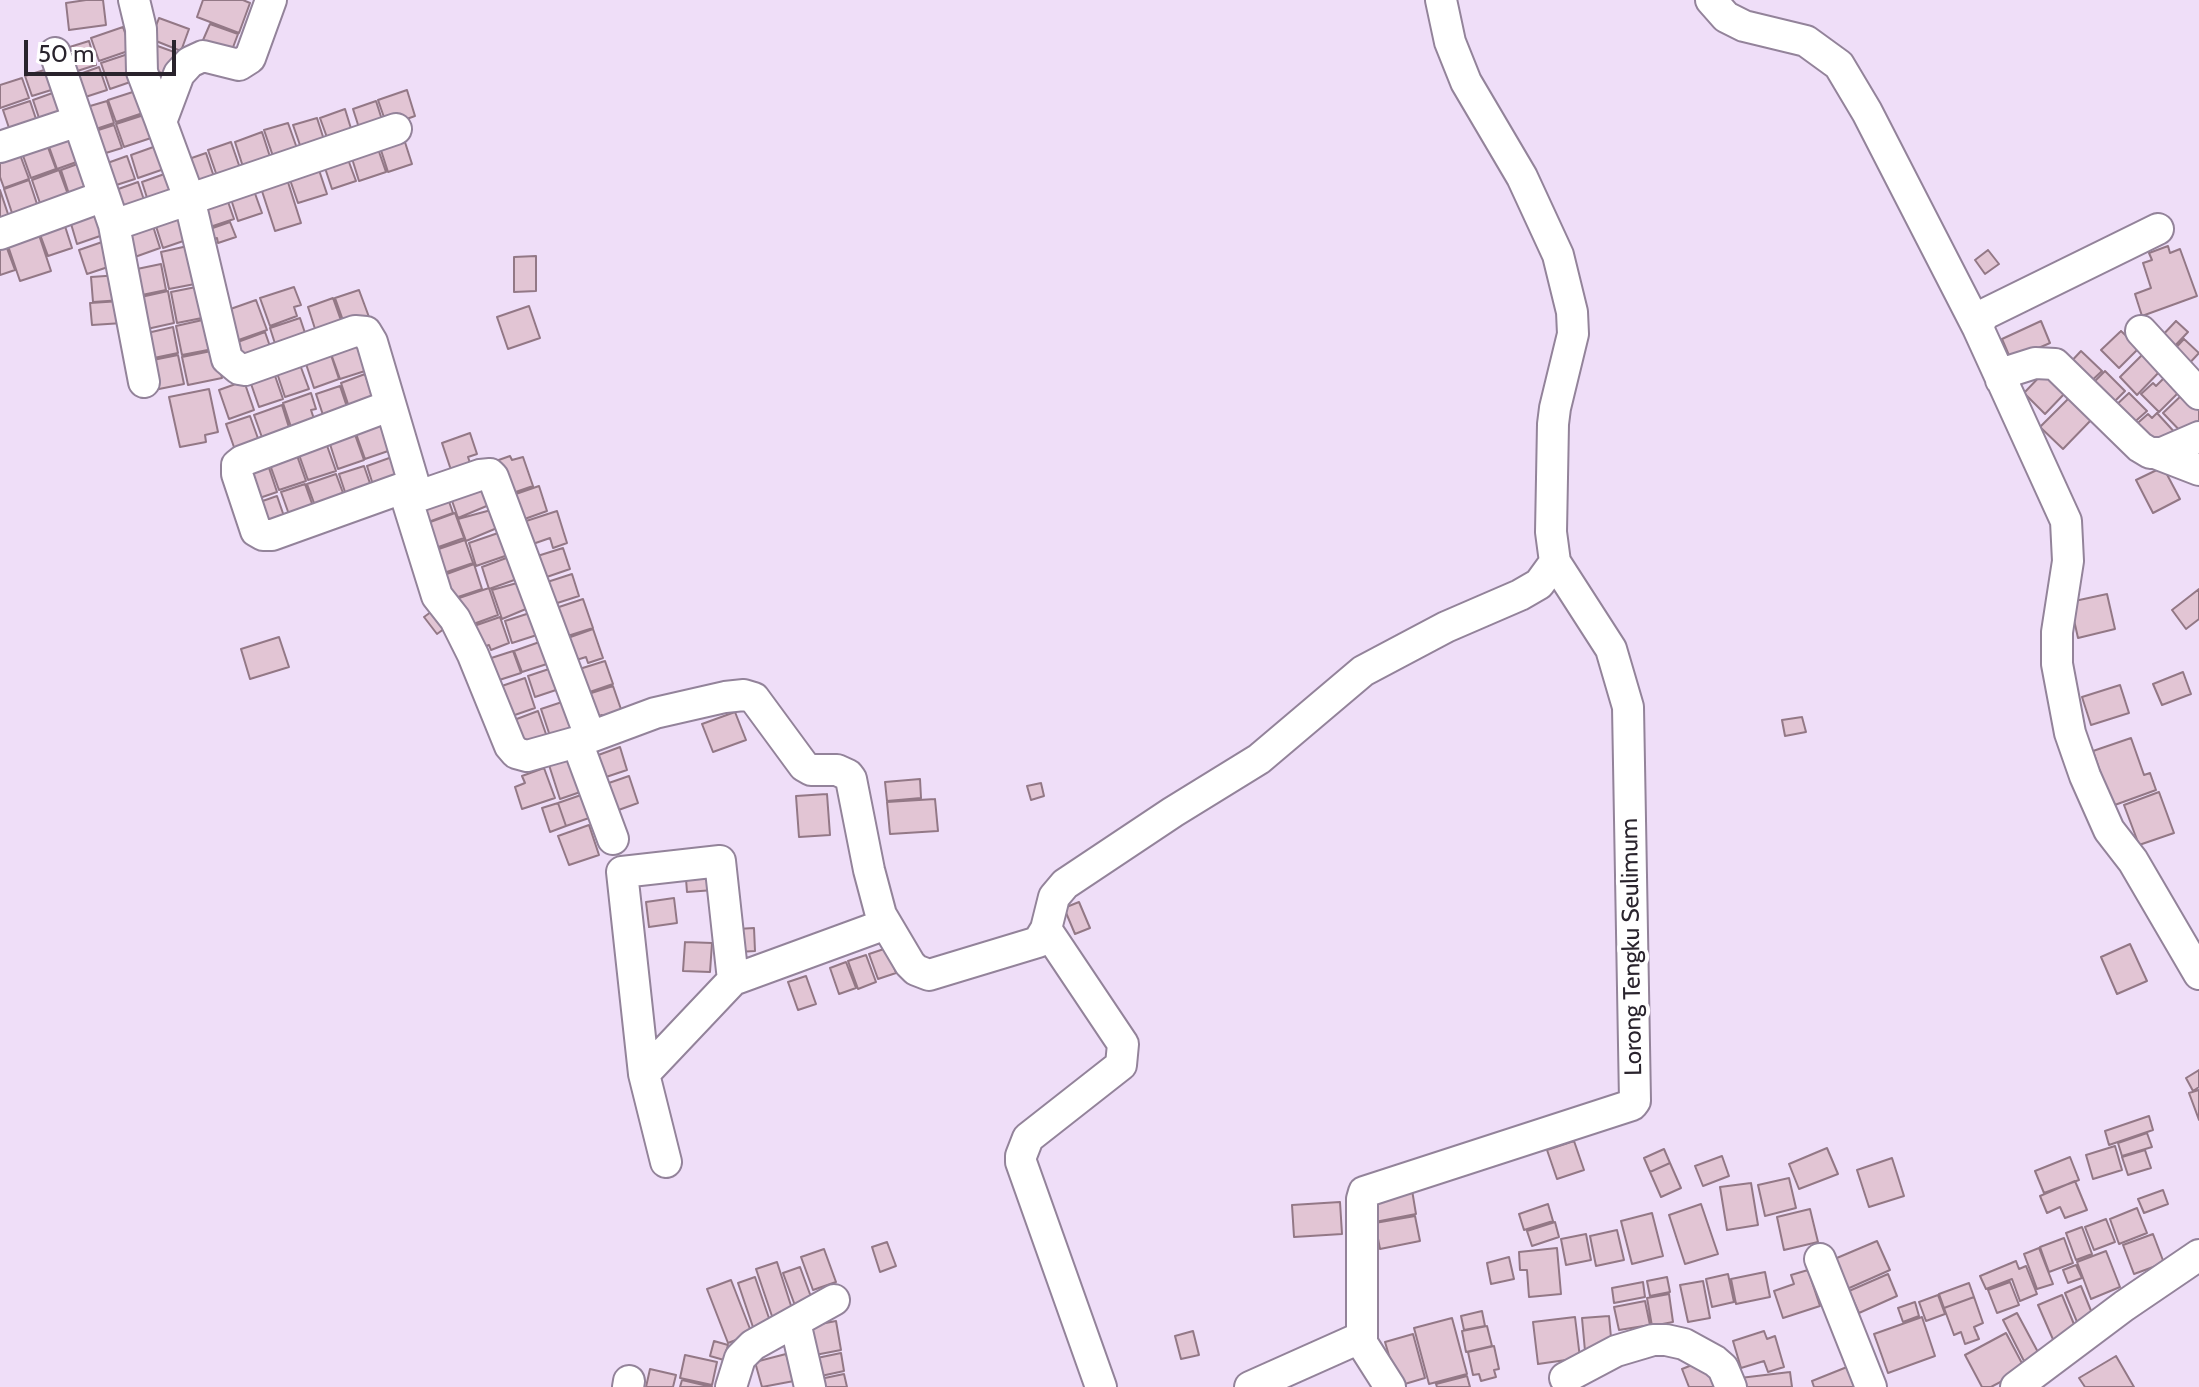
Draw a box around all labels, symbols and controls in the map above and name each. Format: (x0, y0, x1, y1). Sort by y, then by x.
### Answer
scale bar (28, 24, 180, 74)
text: 50 m (38, 39, 94, 68)
street label: Lorong Tengku Seulimum (1615, 818, 1649, 1076)

